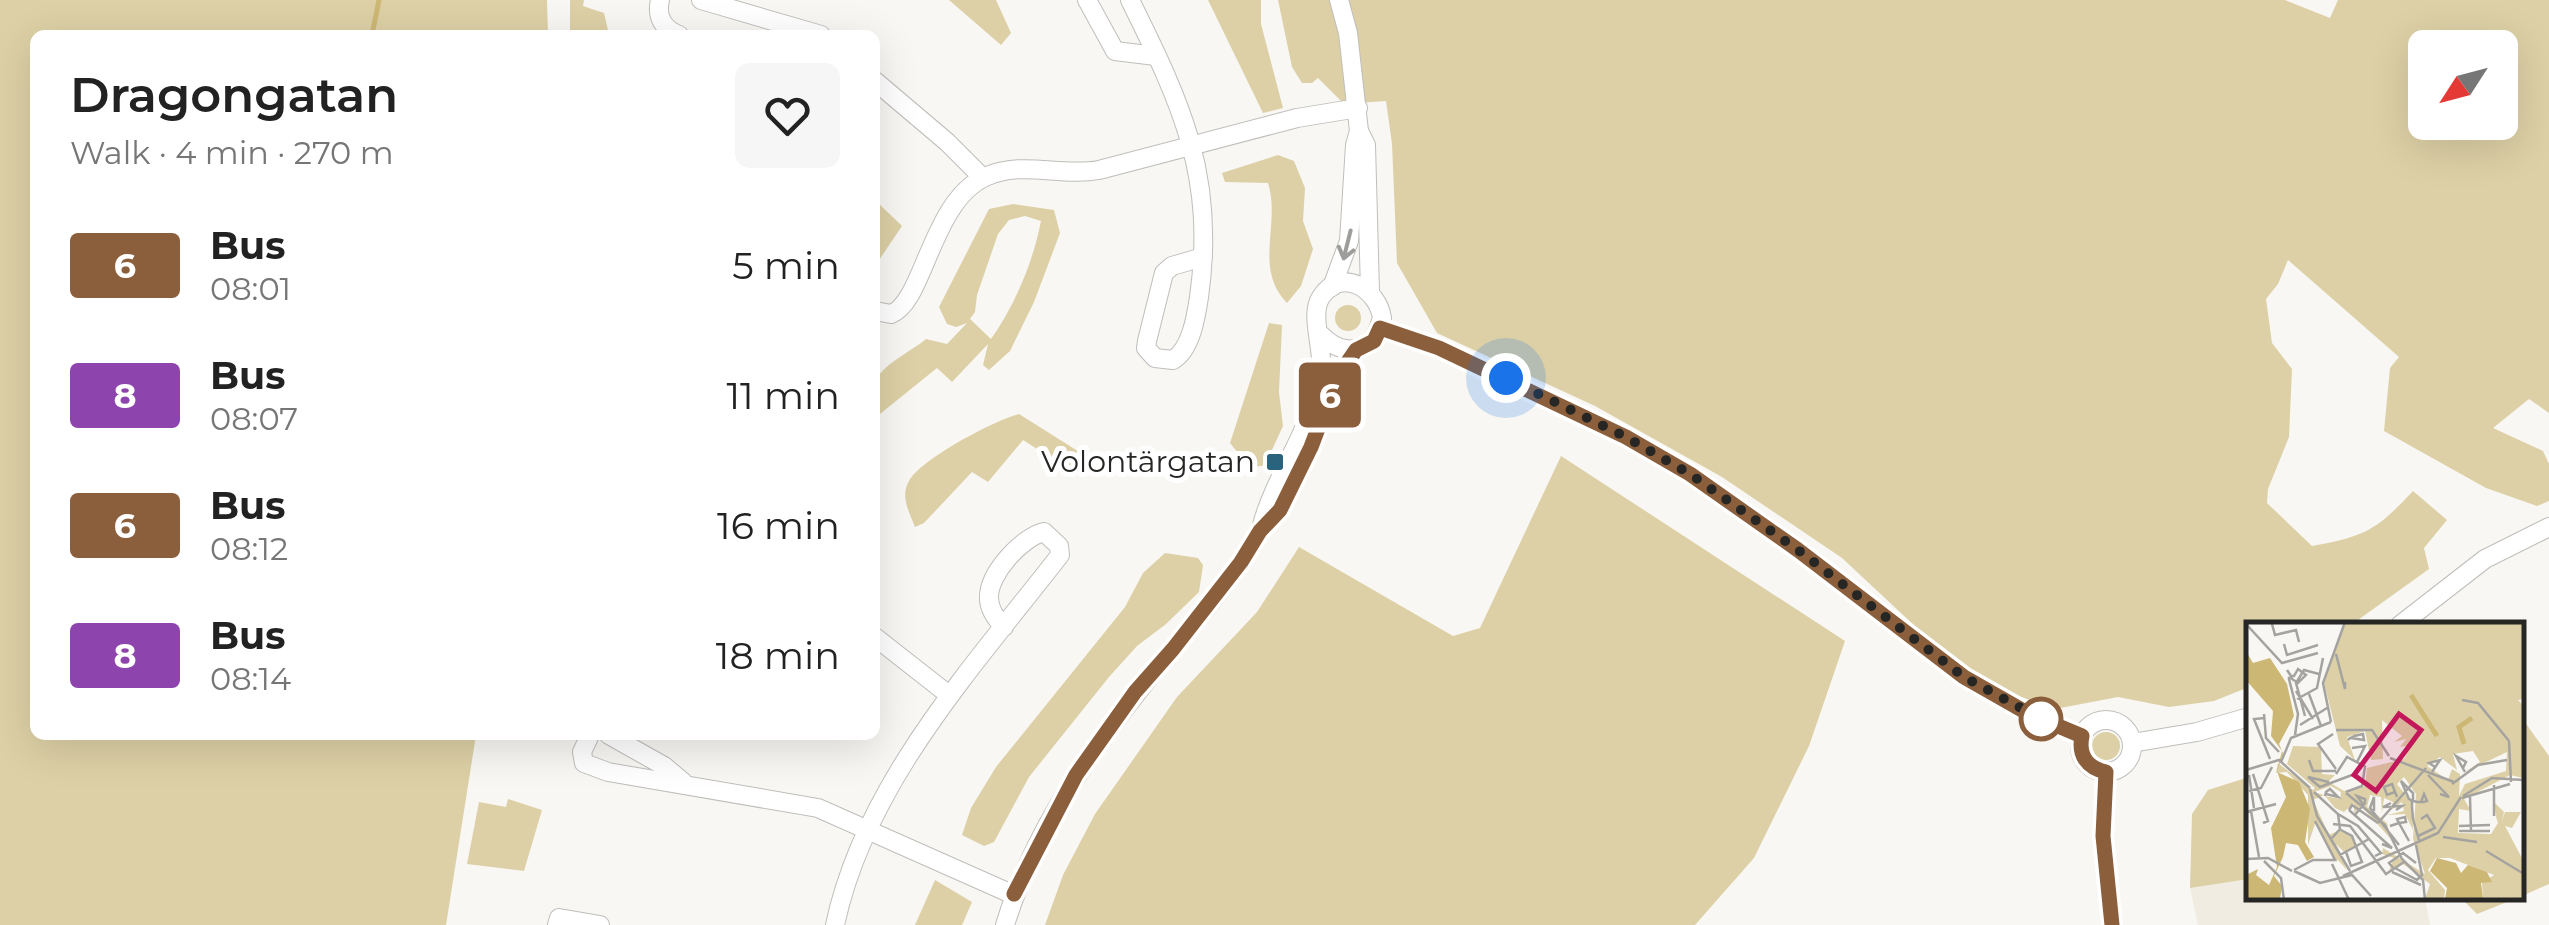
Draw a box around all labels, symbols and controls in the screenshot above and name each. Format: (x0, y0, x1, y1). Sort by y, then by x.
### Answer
north arrow (2408, 30, 2518, 140)
map controls (2408, 30, 2518, 140)
button: heart (735, 63, 840, 168)
text: Dragongatan (70, 66, 398, 124)
text: Walk · 4 min · 270 m (70, 133, 394, 172)
text: Bus (210, 222, 285, 269)
one-way arrow (1336, 228, 1355, 260)
text: 5 min (732, 242, 840, 289)
text: 6 (114, 244, 136, 287)
text: 08:01 (210, 269, 291, 308)
text: Bus (210, 352, 285, 399)
your location (1481, 353, 1531, 403)
line badge: 6 (1298, 362, 1362, 428)
text: 11 min (726, 372, 840, 419)
text: 8 (113, 374, 137, 417)
text: 6 (1319, 374, 1341, 417)
text: 08:07 (210, 399, 298, 438)
place label: Volontärgatan (1041, 443, 1255, 480)
marker: Volontärgatan (1264, 451, 1286, 473)
text: Bus (210, 482, 285, 529)
text: 16 min (717, 502, 840, 549)
text: 6 (114, 504, 136, 547)
text: 08:12 (210, 529, 288, 568)
text: Bus (210, 612, 285, 659)
inset map (2246, 622, 2524, 900)
text: 18 min (716, 632, 840, 679)
text: 8 (113, 634, 137, 677)
text: 08:14 (210, 659, 291, 698)
unlabelled marker (2020, 698, 2062, 740)

